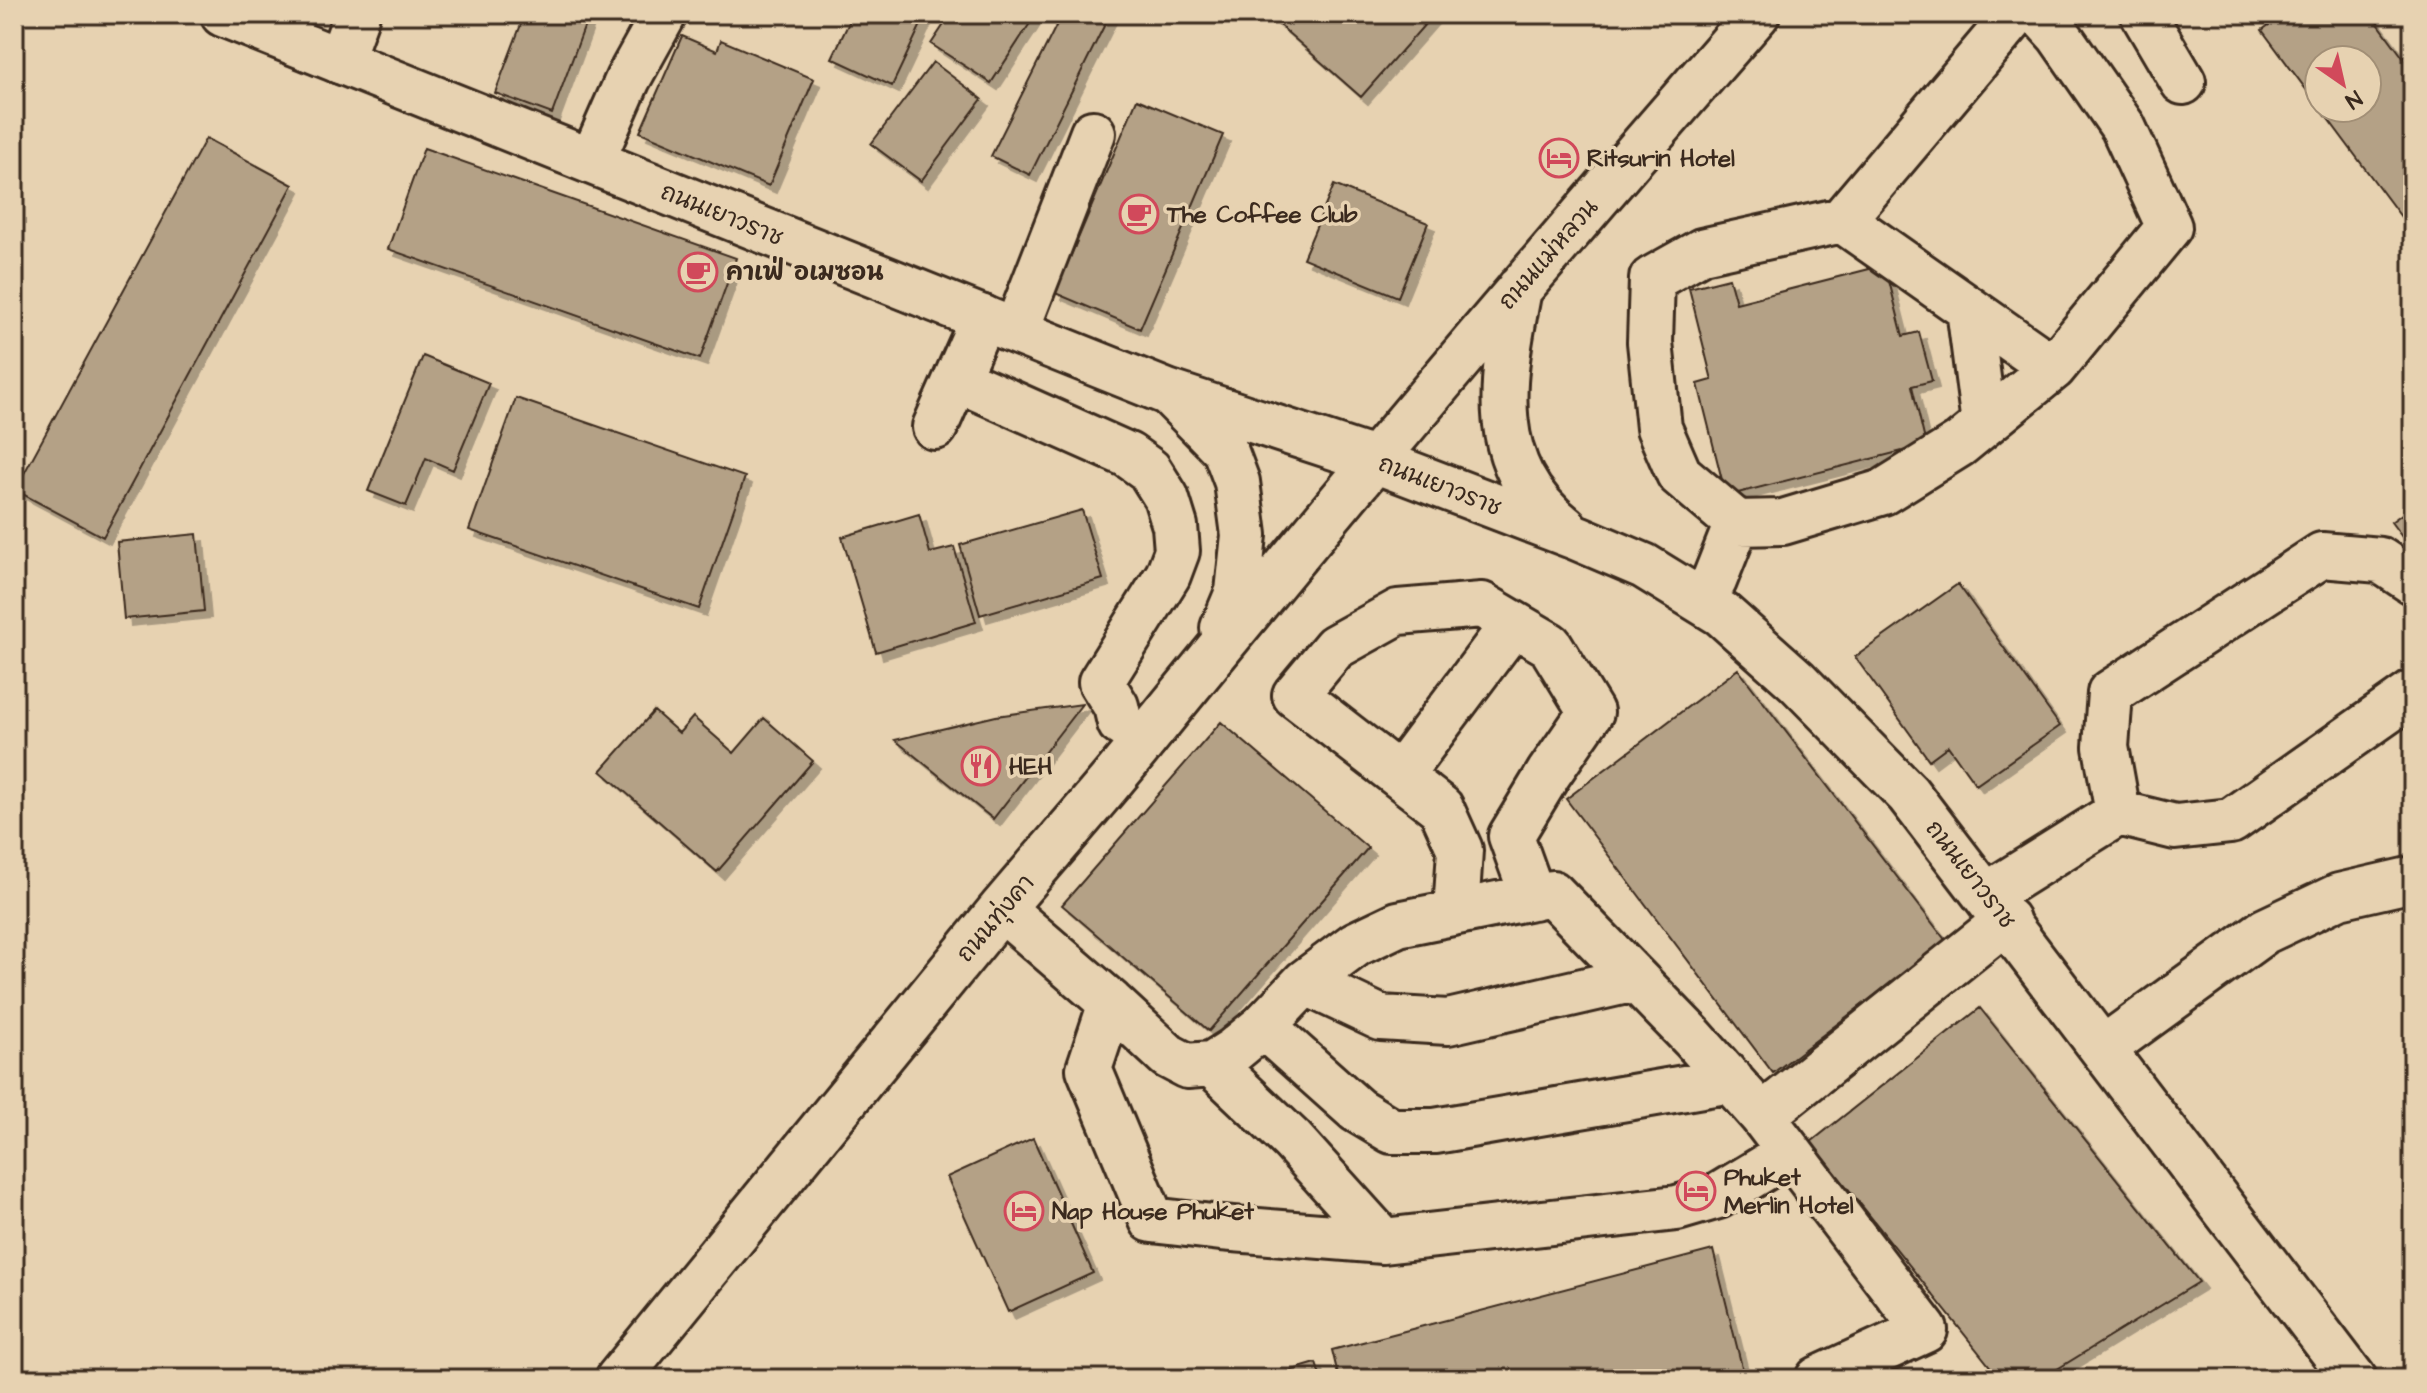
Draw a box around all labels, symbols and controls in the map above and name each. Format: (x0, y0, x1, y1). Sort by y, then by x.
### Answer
north arrow (2303, 44, 2383, 124)
text: N (2339, 83, 2368, 116)
hotel icon: Ritsurin Hotel (1538, 137, 1580, 179)
place label: Ritsurin Hotel (1587, 142, 1735, 176)
street label: ถนนเยาวราช (655, 175, 788, 255)
street label: ถนนแม่หลวน (1491, 192, 1607, 318)
cafe icon: The Coffee Club (1118, 193, 1160, 235)
place label: The Coffee Club (1166, 198, 1358, 232)
cafe icon: คาเฟ่ อเมซอน (677, 251, 719, 293)
place label: คาเฟ่ อเมซอน (726, 255, 884, 290)
street label: ถนนเยาวราช (1373, 447, 1506, 525)
restaurant icon: HEH (960, 745, 1002, 787)
place label: HEH (1009, 750, 1053, 784)
street label: ถนนเยาวราช (1917, 813, 2024, 936)
street label: ถนนทุ่งคา (949, 867, 1043, 970)
place label: Phuket Merlin Hotel (1724, 1161, 1854, 1223)
hotel icon: Phuket Merlin Hotel (1675, 1170, 1717, 1212)
hotel icon: Nap House Phuket (1003, 1190, 1045, 1232)
place label: Nap House Phuket (1052, 1195, 1254, 1229)

